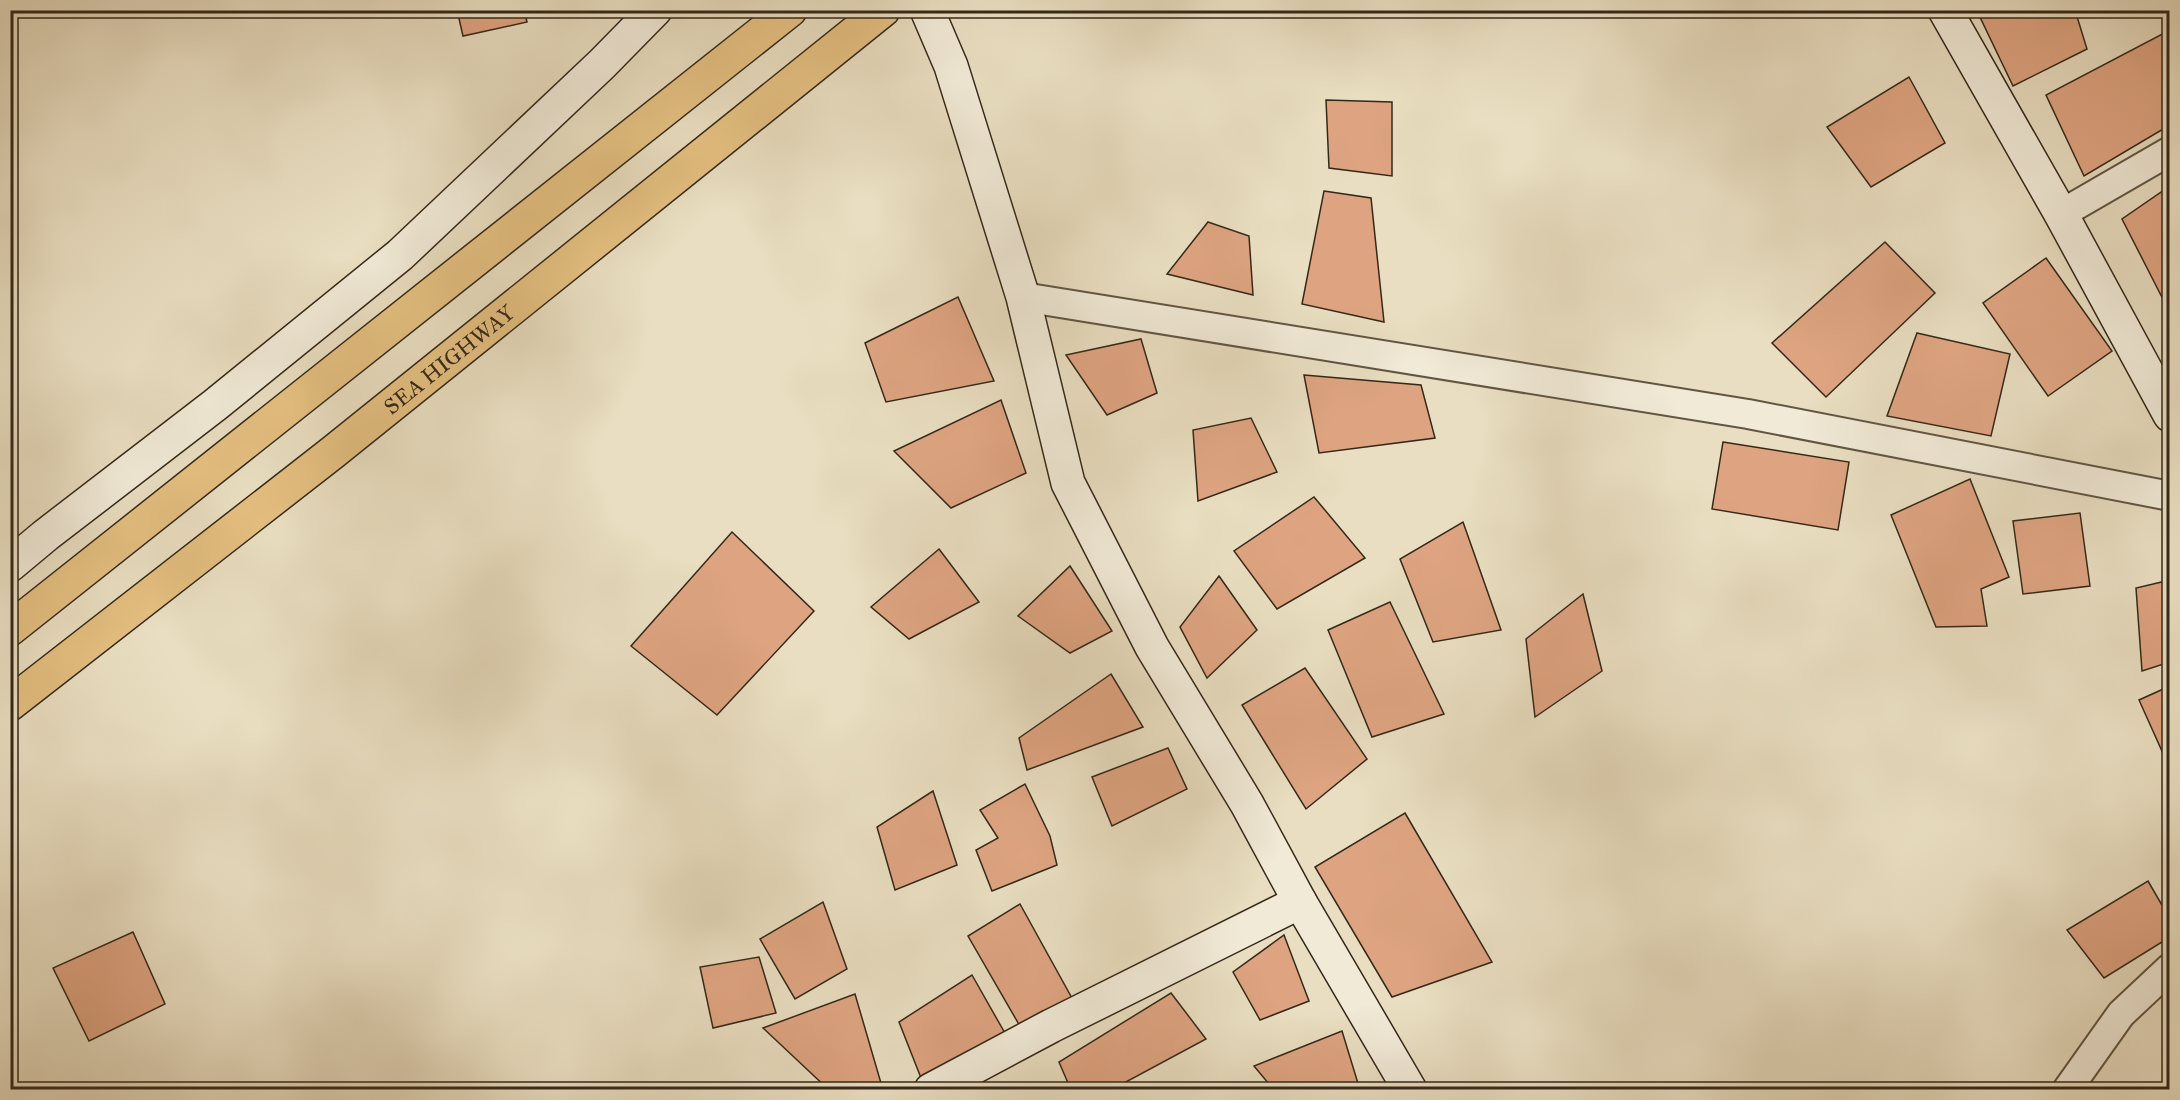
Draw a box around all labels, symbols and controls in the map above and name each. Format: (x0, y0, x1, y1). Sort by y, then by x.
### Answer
street label: SEA HIGHWAY (378, 298, 520, 420)

